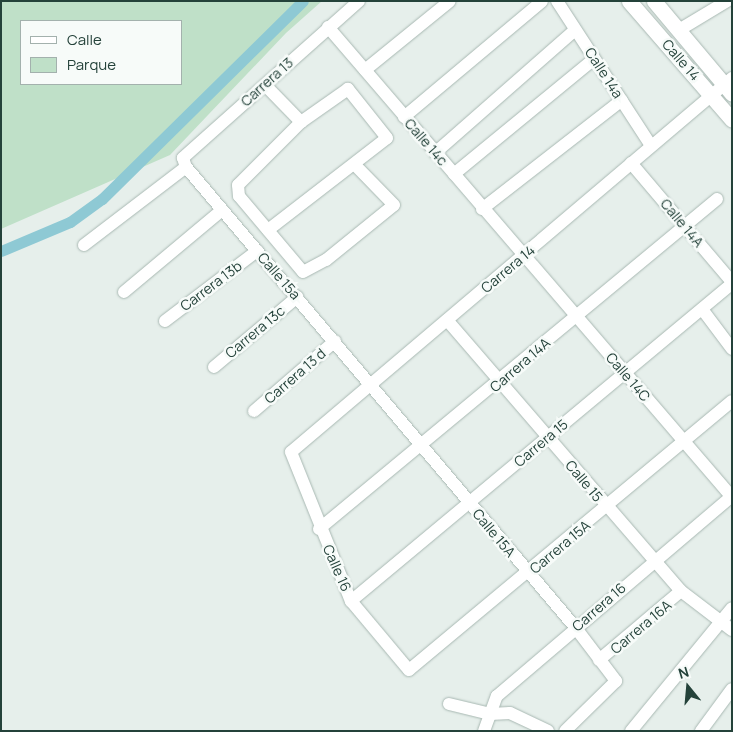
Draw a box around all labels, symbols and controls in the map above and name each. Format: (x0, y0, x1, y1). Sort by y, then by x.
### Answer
legend (20, 20, 182, 85)
text: Calle (67, 29, 102, 50)
street label: Calle 14 (659, 36, 703, 84)
street label: Calle 14a (581, 45, 627, 101)
text: Parque (67, 54, 116, 75)
street label: Carrera 13 (237, 54, 297, 110)
street label: Calle 14c (401, 115, 451, 169)
street label: Calle 14A (657, 195, 707, 251)
street label: Carrera 14 (478, 242, 538, 296)
street label: Calle 15a (254, 249, 304, 303)
street label: Carrera 13b (177, 257, 245, 315)
street label: Carrera 13c (222, 302, 288, 362)
street label: Carrera 14A (487, 334, 553, 396)
street label: Carrera 13 d (261, 345, 329, 407)
street label: Calle 14C (602, 349, 654, 405)
street label: Carrera 15 (511, 416, 571, 470)
street label: Calle 15 (562, 457, 606, 505)
street label: Calle 15A (469, 505, 519, 561)
street label: Carrera 15A (526, 517, 594, 577)
street label: Calle 16 (319, 542, 355, 594)
street label: Carrera 16 (569, 579, 629, 635)
street label: Carrera 16A (607, 597, 675, 657)
north arrow (663, 662, 713, 712)
text: N (676, 662, 691, 683)

